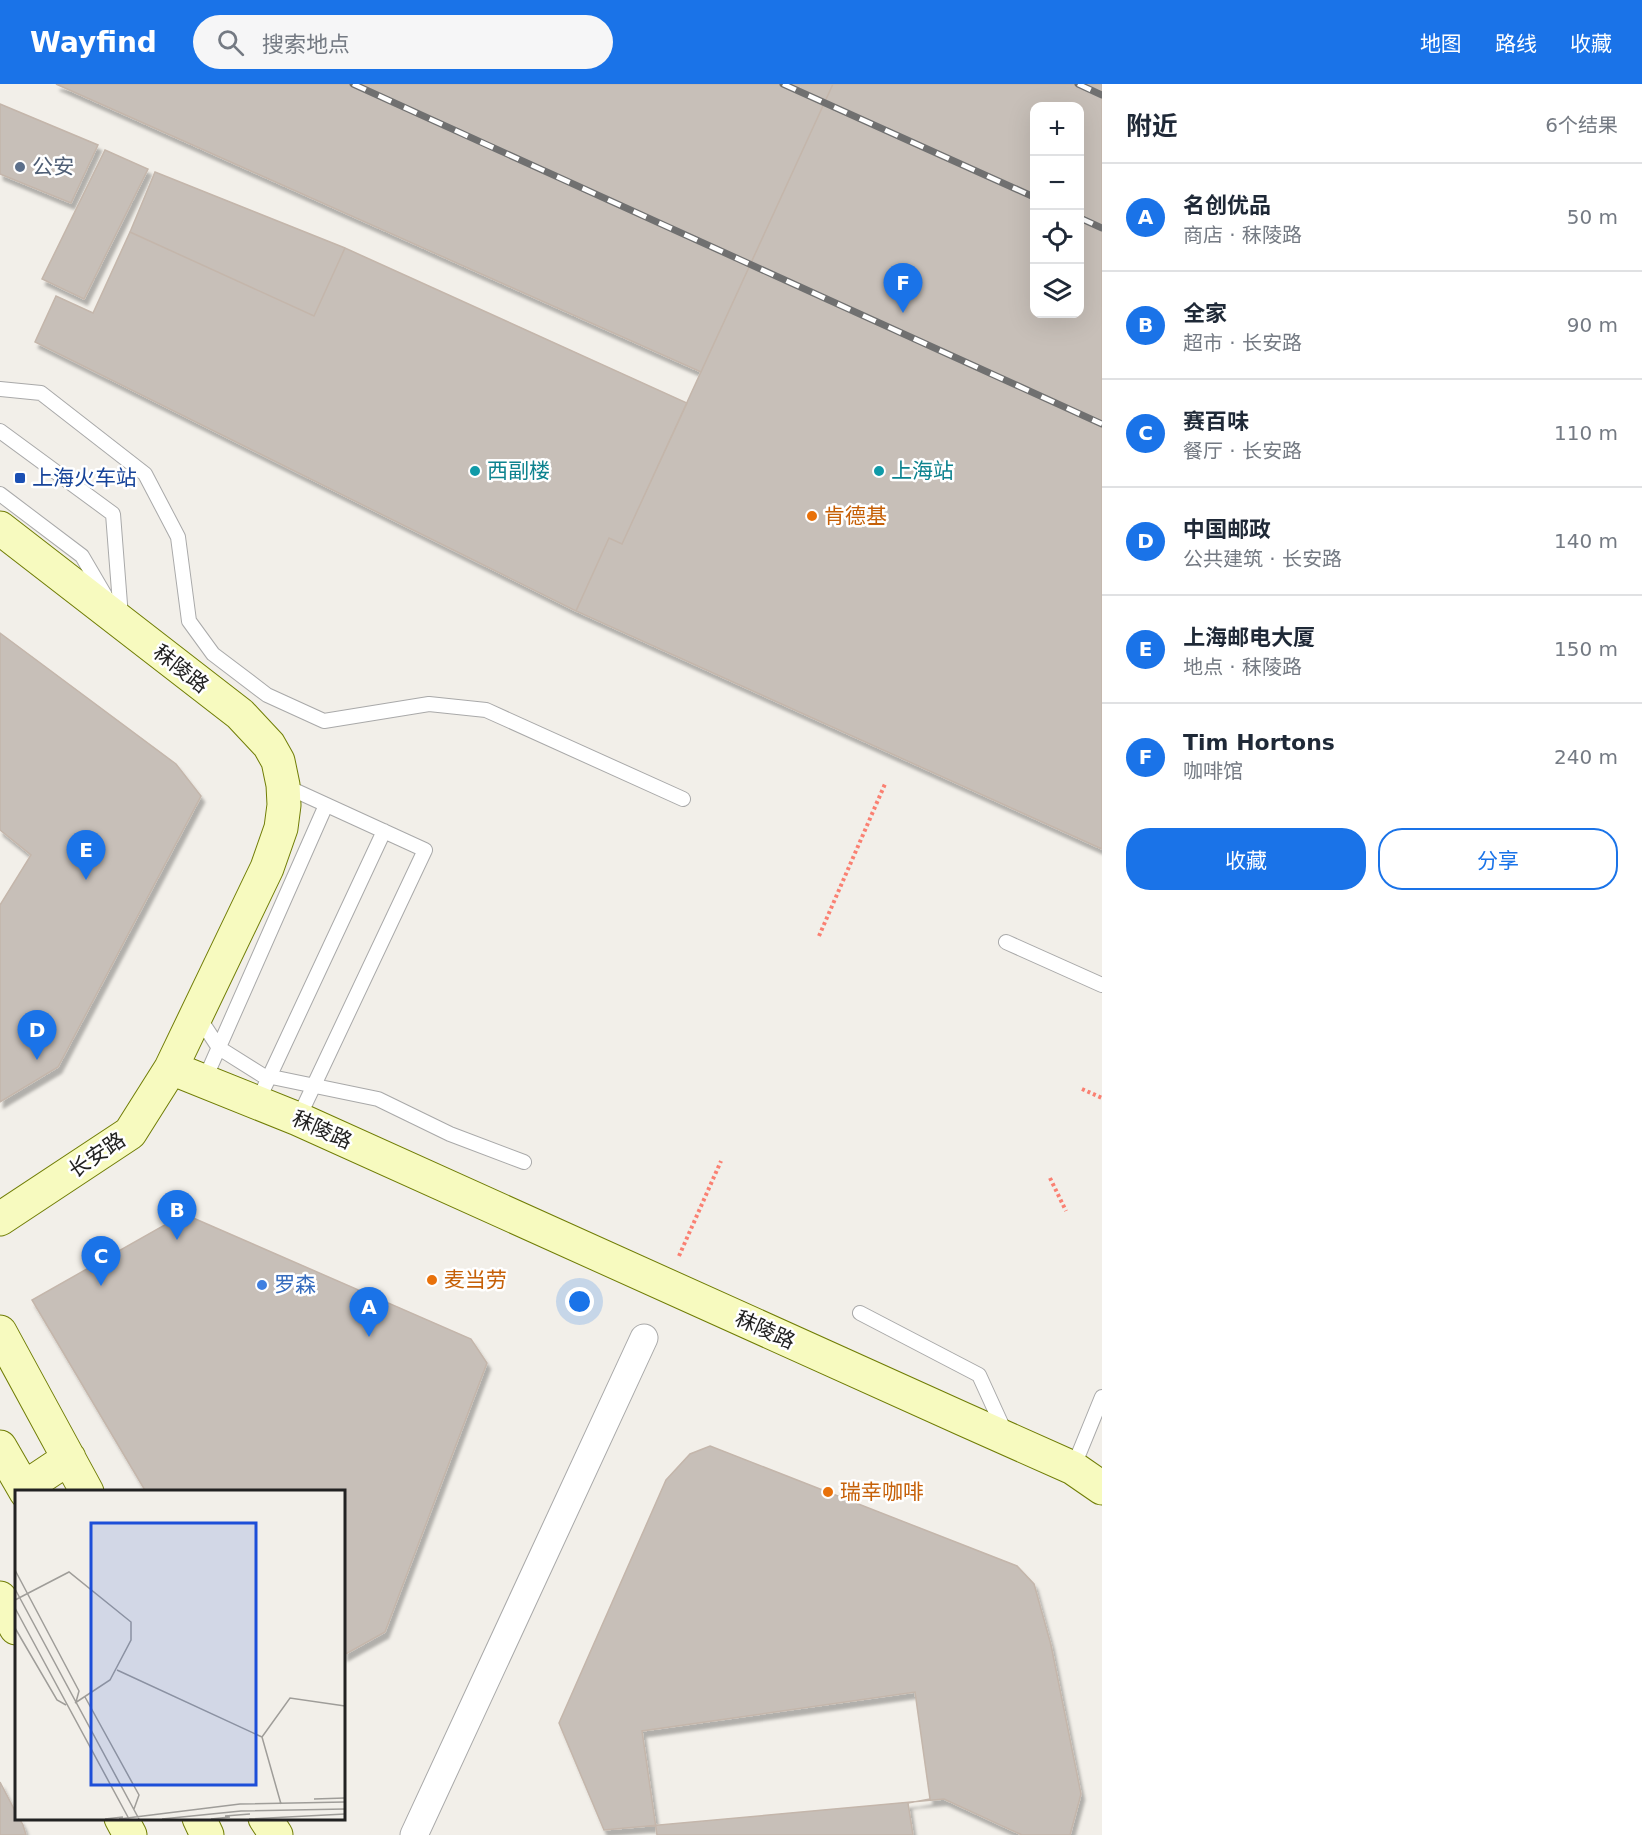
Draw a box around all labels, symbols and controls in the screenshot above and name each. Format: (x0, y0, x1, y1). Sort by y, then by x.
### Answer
search box (193, 15, 613, 69)
text: Wayfind (30, 26, 157, 59)
icon: search (214, 26, 247, 59)
text: 搜索地点 (262, 32, 350, 57)
text: 地图 (1420, 32, 1462, 56)
text: 路线 (1495, 32, 1537, 56)
text: 收藏 (1570, 32, 1612, 56)
map controls (1030, 102, 1084, 318)
button: + (1030, 102, 1084, 156)
text: 附近 (1126, 111, 1178, 141)
text: 6个结果 (1545, 113, 1618, 137)
place label: 公安 (32, 155, 74, 179)
button: − (1030, 156, 1084, 210)
marker: 公安 (13, 160, 27, 174)
text: 名创优品 (1183, 193, 1271, 218)
text: A (1138, 205, 1153, 229)
text: 50 m (1567, 205, 1618, 229)
button: locate (1030, 210, 1084, 264)
text: 商店 · 秣陵路 (1183, 223, 1302, 247)
pin: F (884, 264, 922, 313)
button: layers (1030, 264, 1084, 318)
text: 全家 (1183, 301, 1227, 326)
text: B (1138, 313, 1153, 337)
text: 90 m (1567, 313, 1618, 337)
text: 超市 · 长安路 (1183, 331, 1302, 355)
text: 赛百味 (1183, 409, 1249, 434)
text: C (1138, 421, 1153, 445)
text: 110 m (1554, 421, 1618, 445)
text: 餐厅 · 长安路 (1183, 439, 1302, 463)
place label: 西副楼 (487, 459, 550, 483)
place label: 上海站 (891, 459, 954, 483)
marker: 西副楼 (468, 464, 482, 478)
marker: 上海站 (872, 464, 886, 478)
place label: 上海火车站 (32, 466, 137, 490)
marker: 上海火车站 (13, 471, 27, 485)
place label: 肯德基 (824, 504, 887, 528)
marker: 肯德基 (805, 509, 819, 523)
text: 中国邮政 (1183, 517, 1271, 542)
text: D (1137, 529, 1154, 553)
text: 140 m (1554, 529, 1618, 553)
text: 公共建筑 · 长安路 (1183, 547, 1342, 571)
text: 上海邮电大厦 (1183, 625, 1315, 650)
text: E (1139, 637, 1152, 661)
text: 150 m (1554, 637, 1618, 661)
street label: 秣陵路 (149, 640, 213, 698)
text: 地点 · 秣陵路 (1183, 655, 1302, 679)
text: Tim Hortons (1183, 730, 1335, 755)
text: F (1139, 745, 1152, 769)
text: 240 m (1554, 745, 1618, 769)
text: 咖啡馆 (1183, 759, 1243, 783)
button: 收藏 (1126, 828, 1366, 890)
button: 分享 (1378, 828, 1618, 890)
pin: E (66, 830, 106, 880)
pin: D (18, 1010, 57, 1060)
street label: 秣陵路 (288, 1106, 356, 1154)
street label: 长安路 (64, 1127, 130, 1183)
pin: B (158, 1190, 196, 1240)
pin: C (82, 1236, 120, 1286)
place label: 麦当劳 (444, 1268, 507, 1292)
place label: 罗森 (274, 1273, 316, 1297)
marker: 麦当劳 (425, 1273, 439, 1287)
marker: 罗森 (255, 1278, 269, 1292)
your location (565, 1287, 594, 1316)
pin: A (350, 1288, 388, 1337)
street label: 秣陵路 (731, 1306, 799, 1354)
place label: 瑞幸咖啡 (840, 1480, 924, 1504)
marker: 瑞幸咖啡 (821, 1485, 835, 1499)
inset map (15, 1490, 345, 1820)

